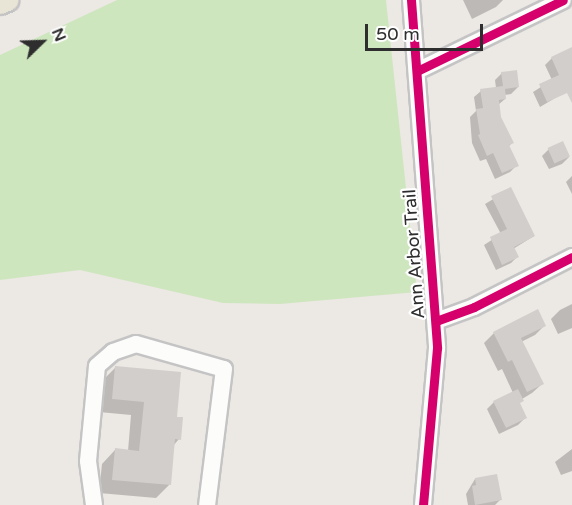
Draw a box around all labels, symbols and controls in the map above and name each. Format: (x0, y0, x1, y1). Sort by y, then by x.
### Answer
north arrow (12, 12, 72, 72)
scale bar (368, 12, 486, 50)
text: 50 m (376, 23, 420, 45)
text: N (47, 25, 70, 45)
street label: Ann Arbor Trail (399, 188, 429, 320)

